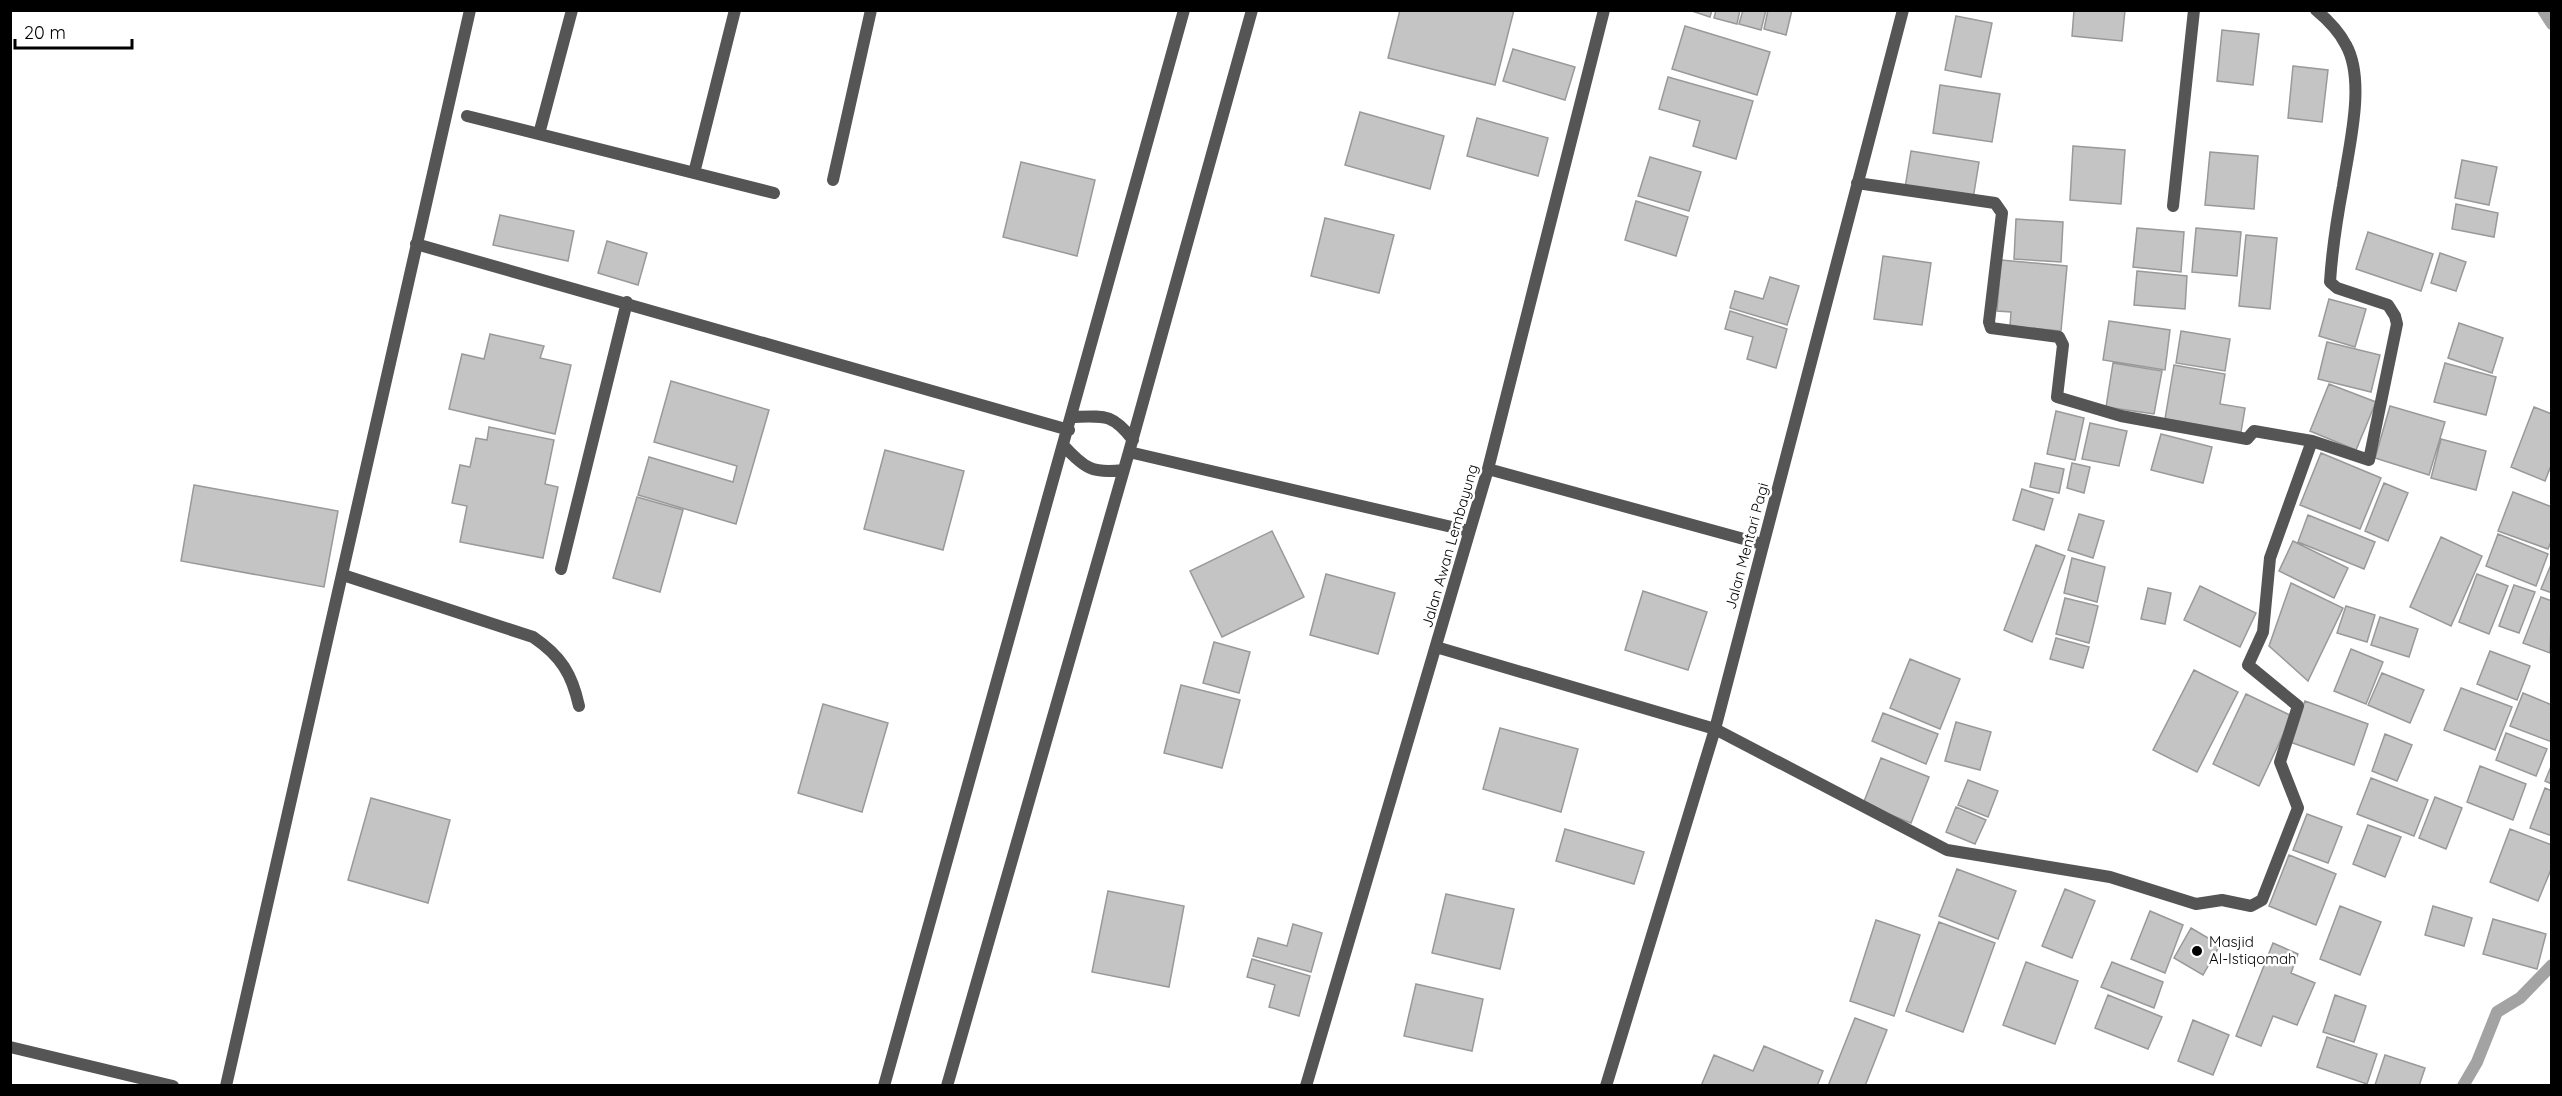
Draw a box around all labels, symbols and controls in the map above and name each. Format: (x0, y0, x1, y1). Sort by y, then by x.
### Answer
scale bar (15, 12, 132, 50)
text: 20 m (24, 21, 66, 44)
street label: Jalan Awan Lembayung (1417, 462, 1482, 630)
street label: Jalan Mentari Pagi (1720, 480, 1773, 611)
place label: Masjid Al-Istiqomah (2209, 932, 2297, 968)
marker: Masjid Al-Istiqomah (2190, 944, 2204, 958)

